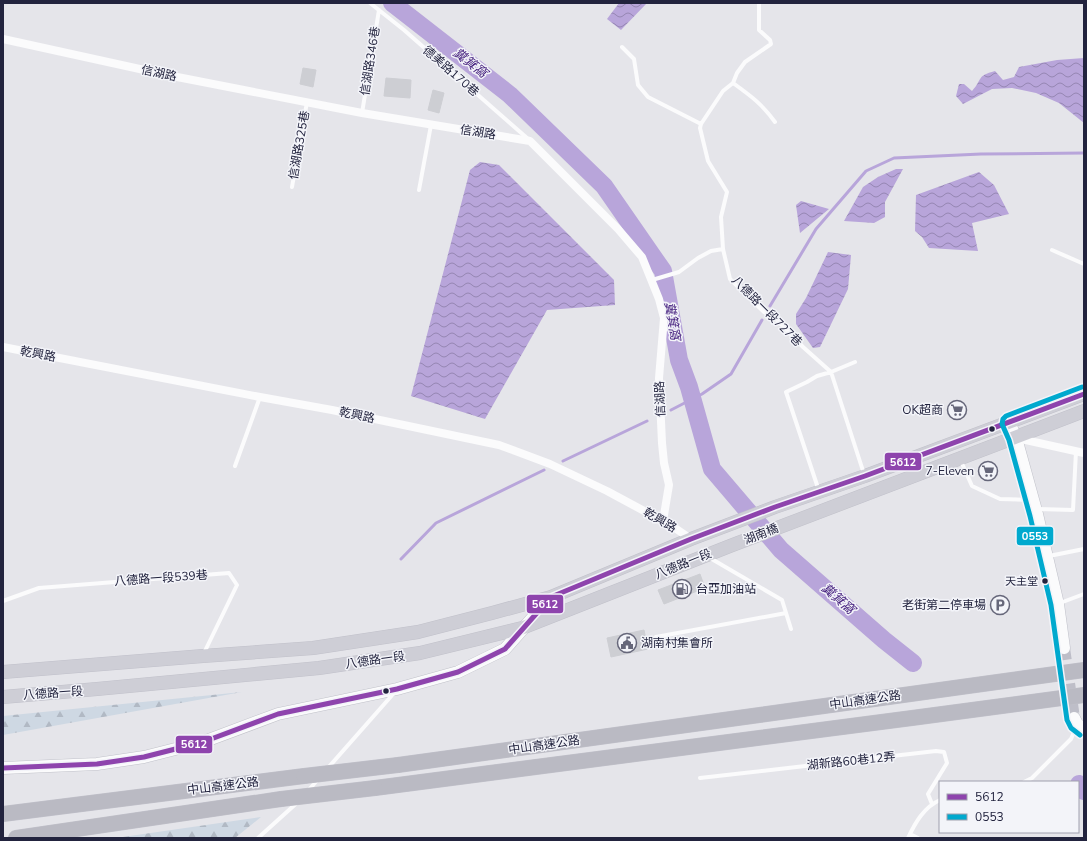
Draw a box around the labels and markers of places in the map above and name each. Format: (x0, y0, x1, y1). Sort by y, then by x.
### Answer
supermarket icon: OK超商 (946, 399, 968, 421)
place label: OK超商 (902, 402, 943, 418)
unlabelled marker (987, 424, 997, 434)
supermarket icon: 7-Eleven (977, 460, 999, 482)
place label: 7-Eleven (926, 463, 974, 479)
place label: 天主堂 (1005, 574, 1038, 589)
marker: 天主堂 (1040, 576, 1050, 586)
fuel station icon: 台亞加油站 (671, 578, 693, 600)
place label: 台亞加油站 (696, 581, 756, 597)
parking icon: 老街第二停車場 (989, 594, 1011, 616)
place label: 老街第二停車場 (902, 597, 986, 613)
public building icon: 湖南村集會所 (616, 632, 638, 654)
place label: 湖南村集會所 (641, 635, 713, 651)
unlabelled marker (381, 686, 391, 696)

